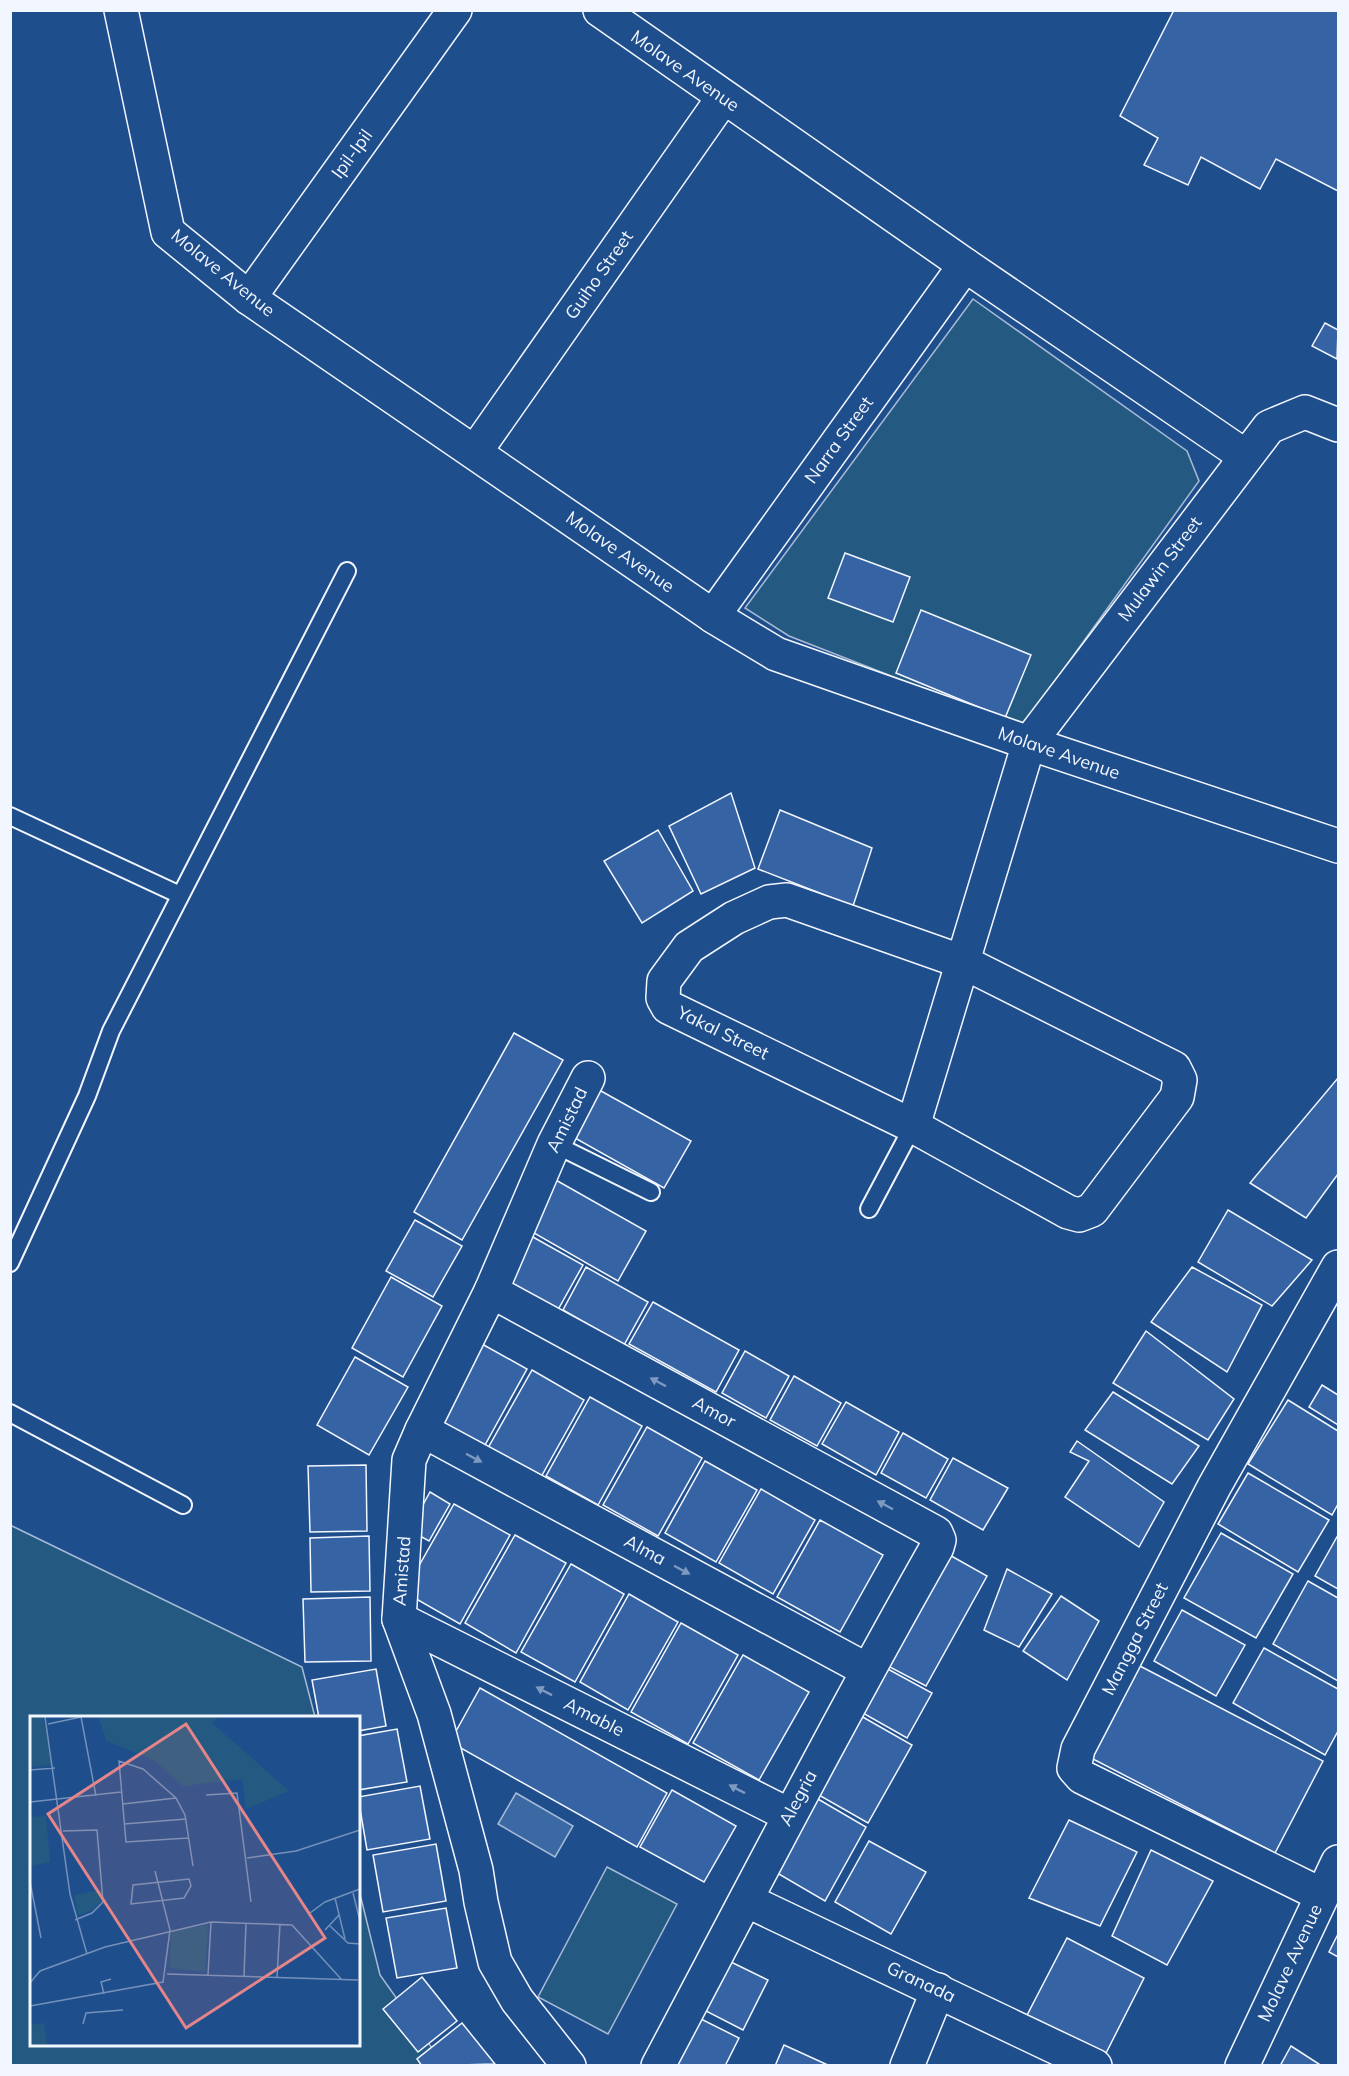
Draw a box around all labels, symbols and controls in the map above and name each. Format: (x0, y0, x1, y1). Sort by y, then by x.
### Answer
street label: Molave Avenue (627, 25, 744, 117)
street label: Ipil-Ipil (326, 124, 377, 183)
street label: Molave Avenue (167, 224, 280, 322)
street label: Guiho Street (560, 226, 638, 324)
street label: Narra Street (799, 391, 878, 488)
street label: Molave Avenue (562, 506, 679, 598)
street label: Mulawin Street (1113, 512, 1207, 626)
street label: Molave Avenue (995, 721, 1123, 784)
street label: Yakal Street (673, 1000, 773, 1065)
street label: Amistad (541, 1083, 592, 1156)
one-way arrow (649, 1377, 666, 1387)
street label: Amor (689, 1391, 740, 1433)
one-way arrow (465, 1453, 482, 1463)
one-way arrow (876, 1500, 893, 1510)
street label: Alma (620, 1529, 670, 1570)
street label: Amistad (388, 1535, 415, 1607)
one-way arrow (674, 1565, 691, 1575)
street label: Mangga Street (1096, 1578, 1173, 1699)
one-way arrow (535, 1687, 553, 1697)
street label: Amable (560, 1692, 628, 1741)
inset map (30, 1716, 360, 2046)
street label: Alegria (773, 1766, 822, 1830)
one-way arrow (728, 1784, 745, 1793)
street label: Molave Avenue (1252, 1900, 1327, 2025)
street label: Granada (883, 1956, 959, 2007)

